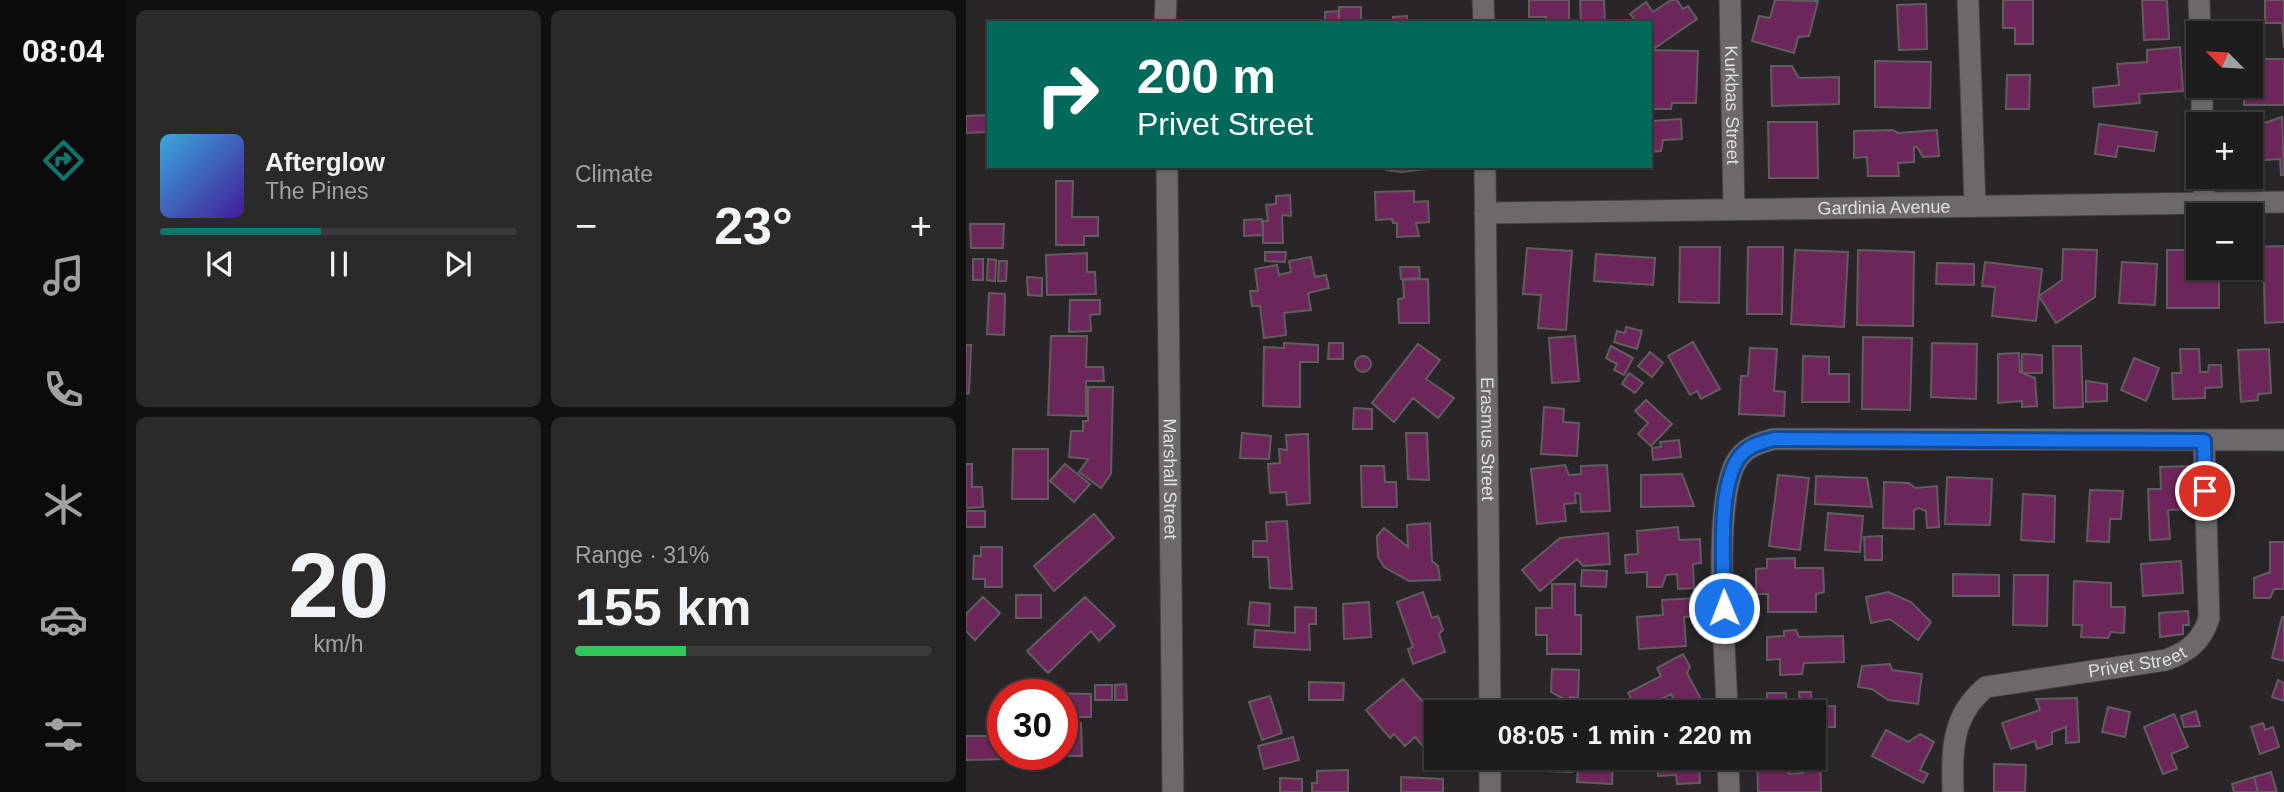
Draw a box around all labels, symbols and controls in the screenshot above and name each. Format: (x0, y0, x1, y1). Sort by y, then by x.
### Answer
north arrow (2186, 21, 2263, 98)
map controls (2186, 21, 2263, 280)
text: 08:04 (22, 33, 104, 69)
street label: Kurkbas Street (1721, 45, 1743, 165)
icon: right (1022, 49, 1113, 140)
text: 200 m (1137, 49, 1276, 103)
text: Privet Street (1137, 106, 1313, 142)
button: + (2186, 112, 2263, 189)
icon: directions (39, 136, 88, 185)
text: Afterglow (265, 147, 385, 177)
text: Climate (575, 161, 653, 187)
text: The Pines (265, 178, 369, 204)
text: 23° (714, 197, 793, 255)
street label: Gardinia Avenue (1817, 197, 1951, 218)
button: − (2186, 203, 2263, 280)
text: − (575, 205, 597, 247)
text: + (910, 205, 932, 247)
icon: previous (201, 245, 239, 283)
icon: pause (320, 245, 358, 283)
icon: next (439, 245, 477, 283)
icon: music (39, 251, 88, 300)
icon: phone (39, 365, 88, 414)
street label: Erasmus Street (1477, 377, 1498, 501)
street label: Marshall Street (1159, 418, 1181, 540)
pin (2175, 461, 2235, 521)
icon: arrive (2186, 472, 2224, 510)
icon: climate (39, 480, 88, 529)
text: 20 (288, 535, 389, 636)
text: Range · 31% (575, 542, 709, 568)
position arrow (1687, 571, 1761, 645)
text: 155 km (575, 578, 751, 636)
icon: car (39, 595, 88, 644)
text: km/h (314, 631, 363, 657)
street label: Privet Street (2087, 643, 2190, 682)
speed limit sign: 30 (987, 679, 1078, 770)
icon: filters (39, 710, 88, 759)
text: 08:05 · 1 min · 220 m (1498, 720, 1752, 750)

